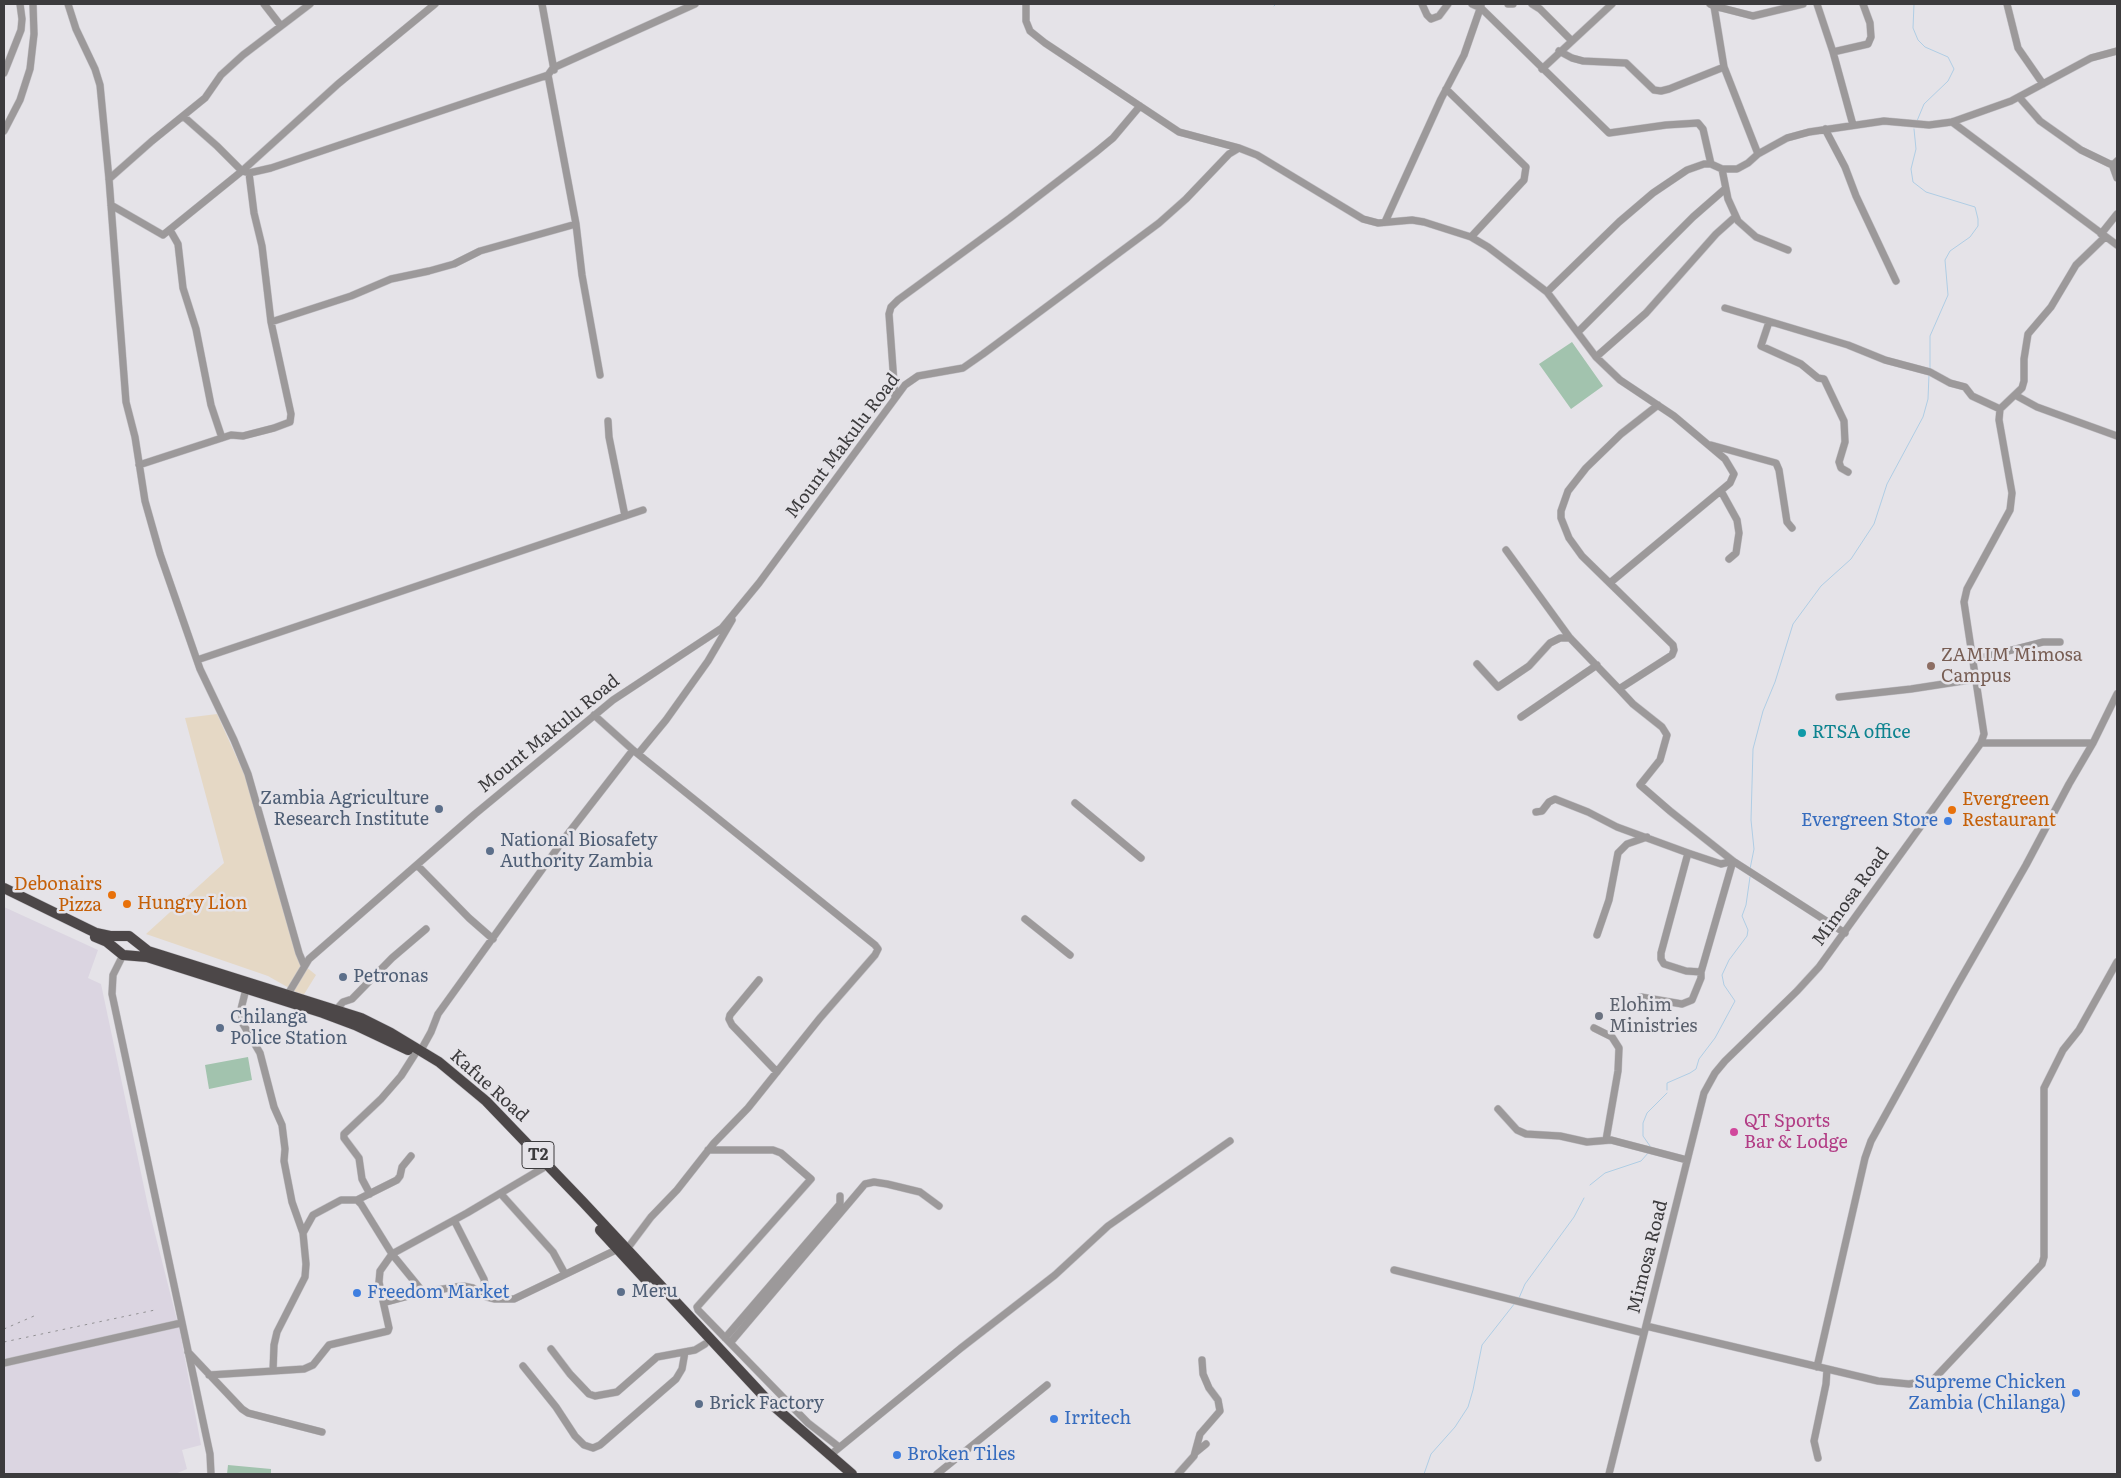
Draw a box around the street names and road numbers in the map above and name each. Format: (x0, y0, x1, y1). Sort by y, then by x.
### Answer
street label: Mount Makulu Road (781, 369, 905, 523)
street label: Mount Makulu Road (474, 670, 624, 798)
street label: Mimosa Road (1808, 843, 1894, 951)
street label: Kafue Road (445, 1045, 533, 1127)
road number: T2 (522, 1142, 554, 1168)
street label: Mimosa Road (1623, 1198, 1673, 1316)

